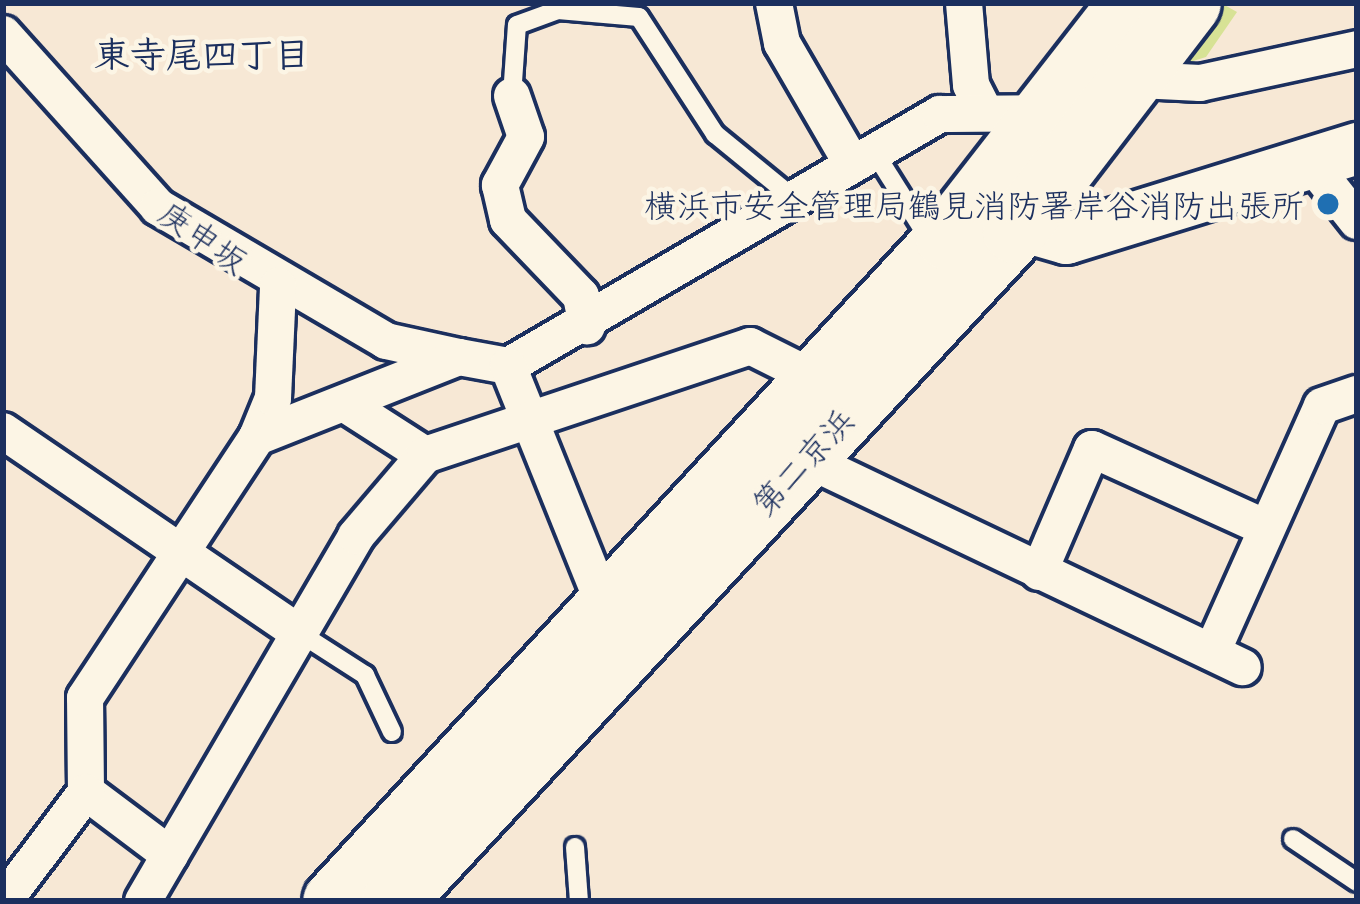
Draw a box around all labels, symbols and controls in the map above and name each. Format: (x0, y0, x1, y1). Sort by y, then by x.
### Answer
district label: 東寺尾四丁目 (94, 31, 310, 75)
place label: 横浜市安全管理局鶴見消防署岸谷消防出張所 (644, 184, 1304, 224)
street label: 庚申坂 (152, 191, 256, 281)
marker: 横浜市安全管理局鶴見消防署岸谷消防出張所 (1315, 191, 1341, 217)
street label: 第二京浜 (743, 399, 861, 523)

